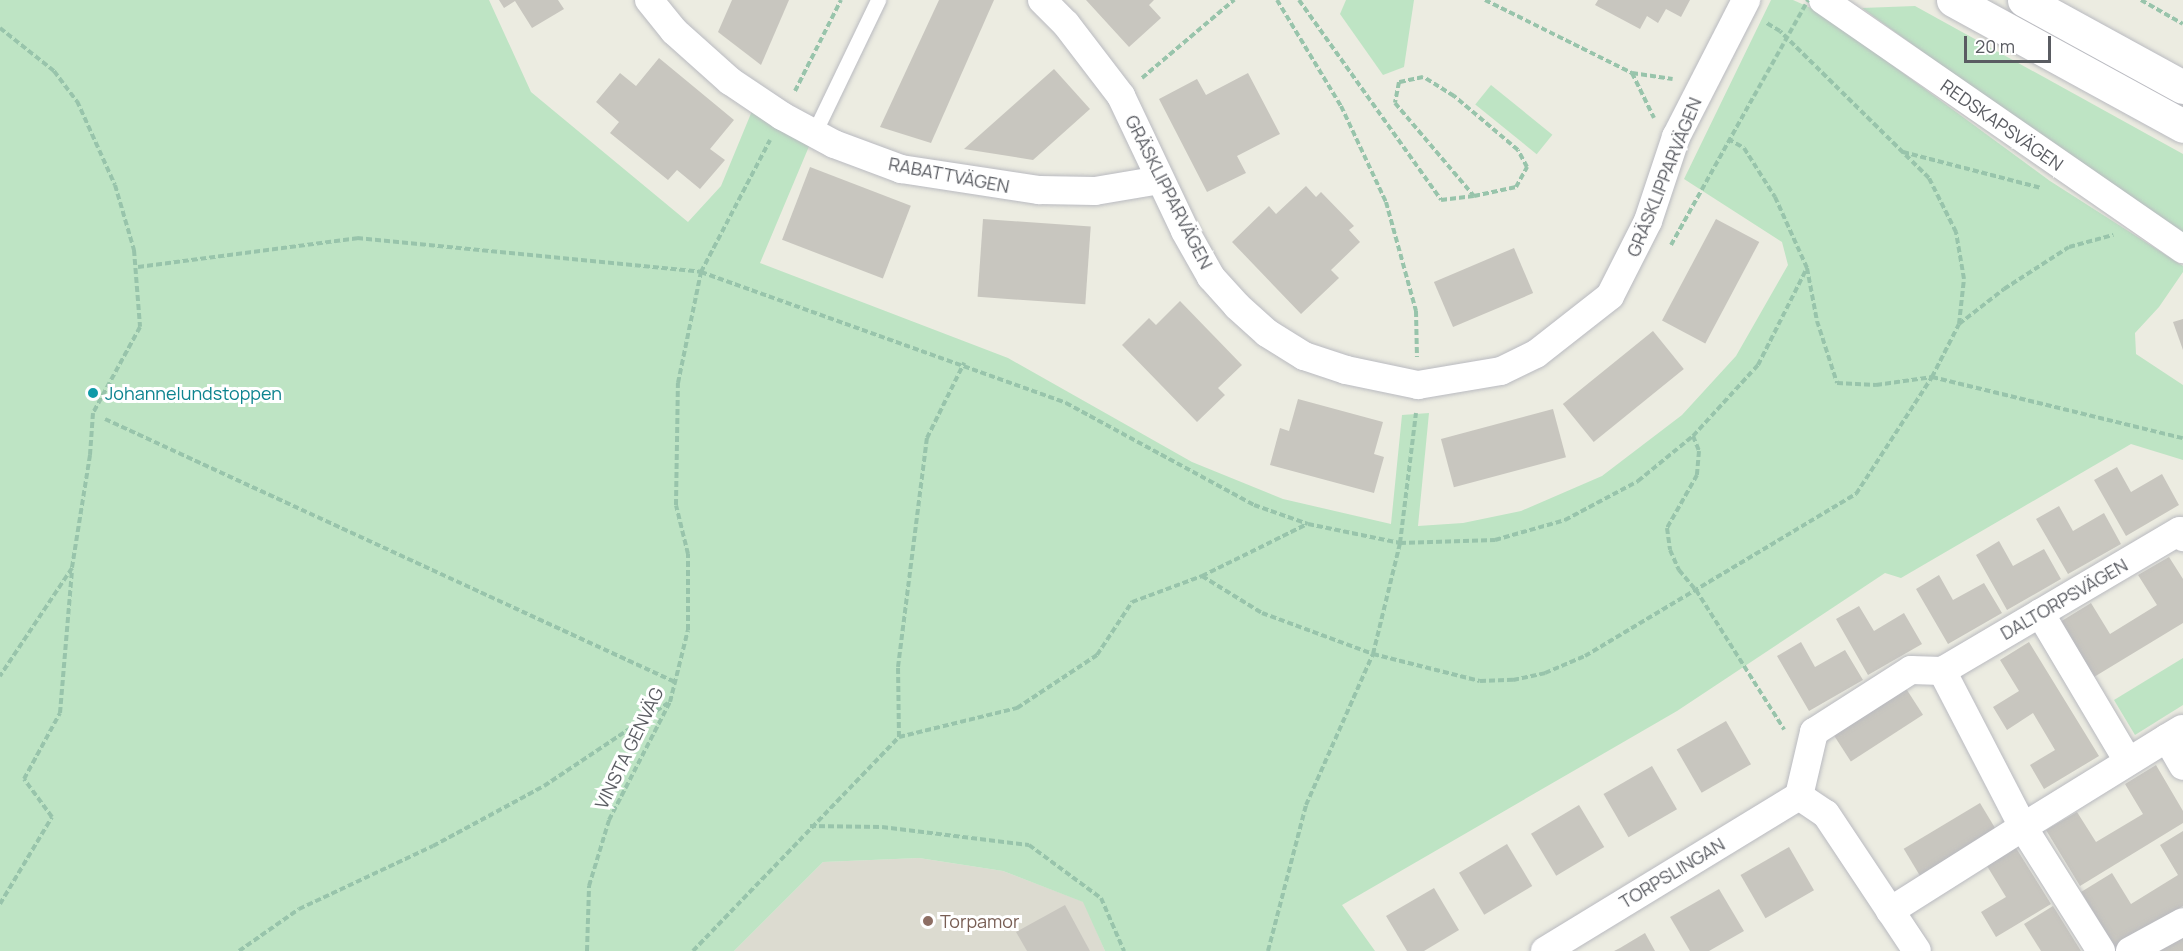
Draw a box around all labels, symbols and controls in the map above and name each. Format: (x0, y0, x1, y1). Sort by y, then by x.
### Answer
scale bar (1967, 24, 2054, 62)
text: 20 m (1975, 34, 2015, 58)
street label: REDSKAPSVÄGEN (1937, 75, 2067, 175)
street label: GRÄSKLIPPARVÄGEN (1622, 94, 1706, 260)
street label: GRÄSKLIPPARVÄGEN (1121, 111, 1217, 273)
street label: RABATTVÄGEN (887, 153, 1011, 197)
place label: Johannelundstoppen (105, 382, 282, 404)
marker: Johannelundstoppen (86, 386, 100, 400)
street label: DALTORPSVÄGEN (1997, 554, 2131, 644)
street label: VINSTA GENVÄG (590, 684, 668, 812)
street label: TORPSLINGAN (1616, 833, 1728, 913)
place label: Torpamor (940, 910, 1019, 932)
marker: Torpamor (921, 914, 935, 928)

